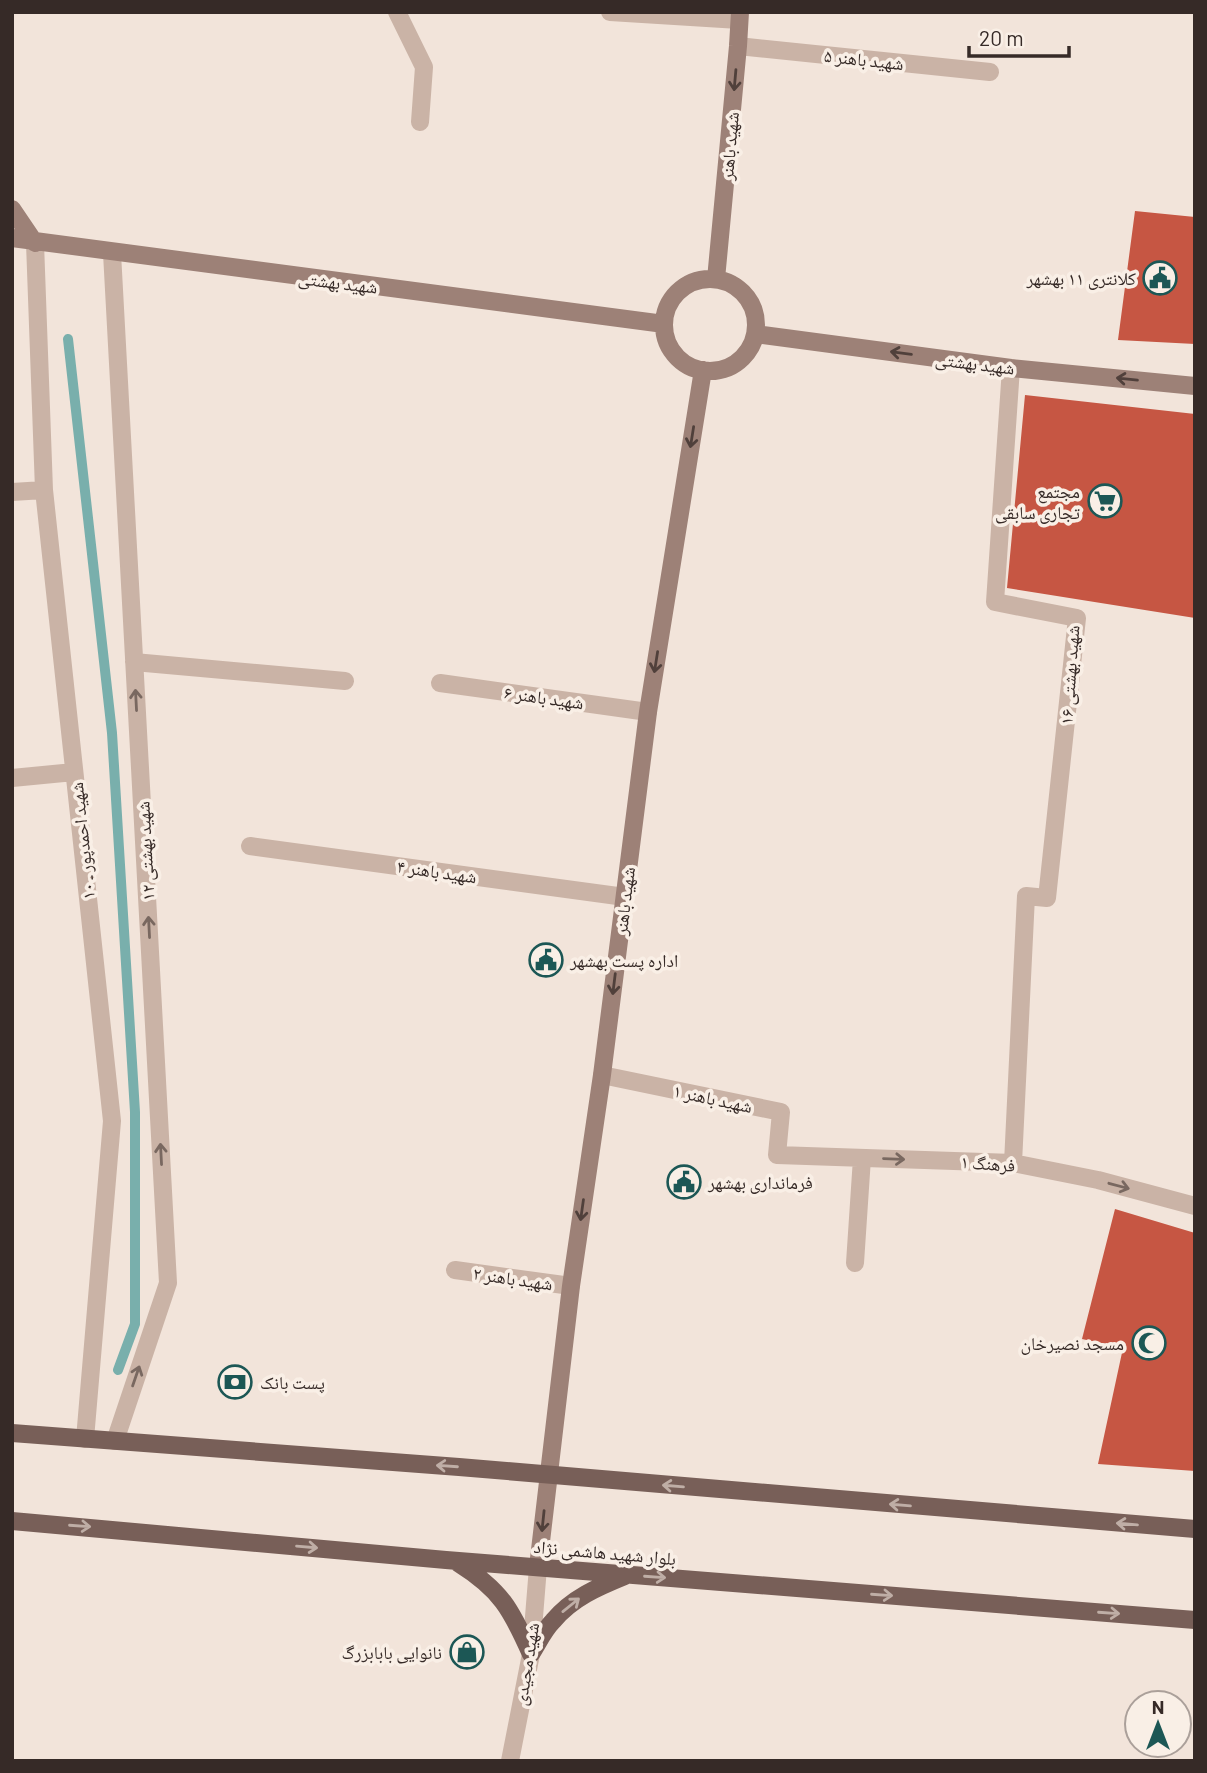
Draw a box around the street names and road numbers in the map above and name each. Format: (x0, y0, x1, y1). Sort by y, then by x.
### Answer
street label: شهید باهنر ۵ (823, 44, 905, 75)
street label: شهید باهنر (715, 111, 743, 182)
street label: شهید بهشتی (297, 266, 379, 299)
street label: شهید بهشتی (934, 347, 1016, 380)
street label: شهید بهشتی ۱۶ (1055, 625, 1084, 726)
street label: شهید باهنر ۶ (503, 681, 585, 714)
street label: شهید احمدپور ـ ۱۰ (65, 781, 100, 901)
street label: شهید بهشتی ۱۲ (131, 801, 160, 901)
street label: شهید باهنر ۴ (396, 855, 478, 888)
street label: شهید باهنر (609, 866, 640, 937)
street label: شهید باهنر ۱ (671, 1079, 755, 1118)
street label: فرهنگ ۱ (960, 1150, 1016, 1176)
street label: شهید باهنر ۲ (472, 1262, 554, 1295)
street label: بلوار شهید هاشمی نژاد (533, 1535, 677, 1570)
street label: شهید مجیدی (509, 1621, 544, 1707)

